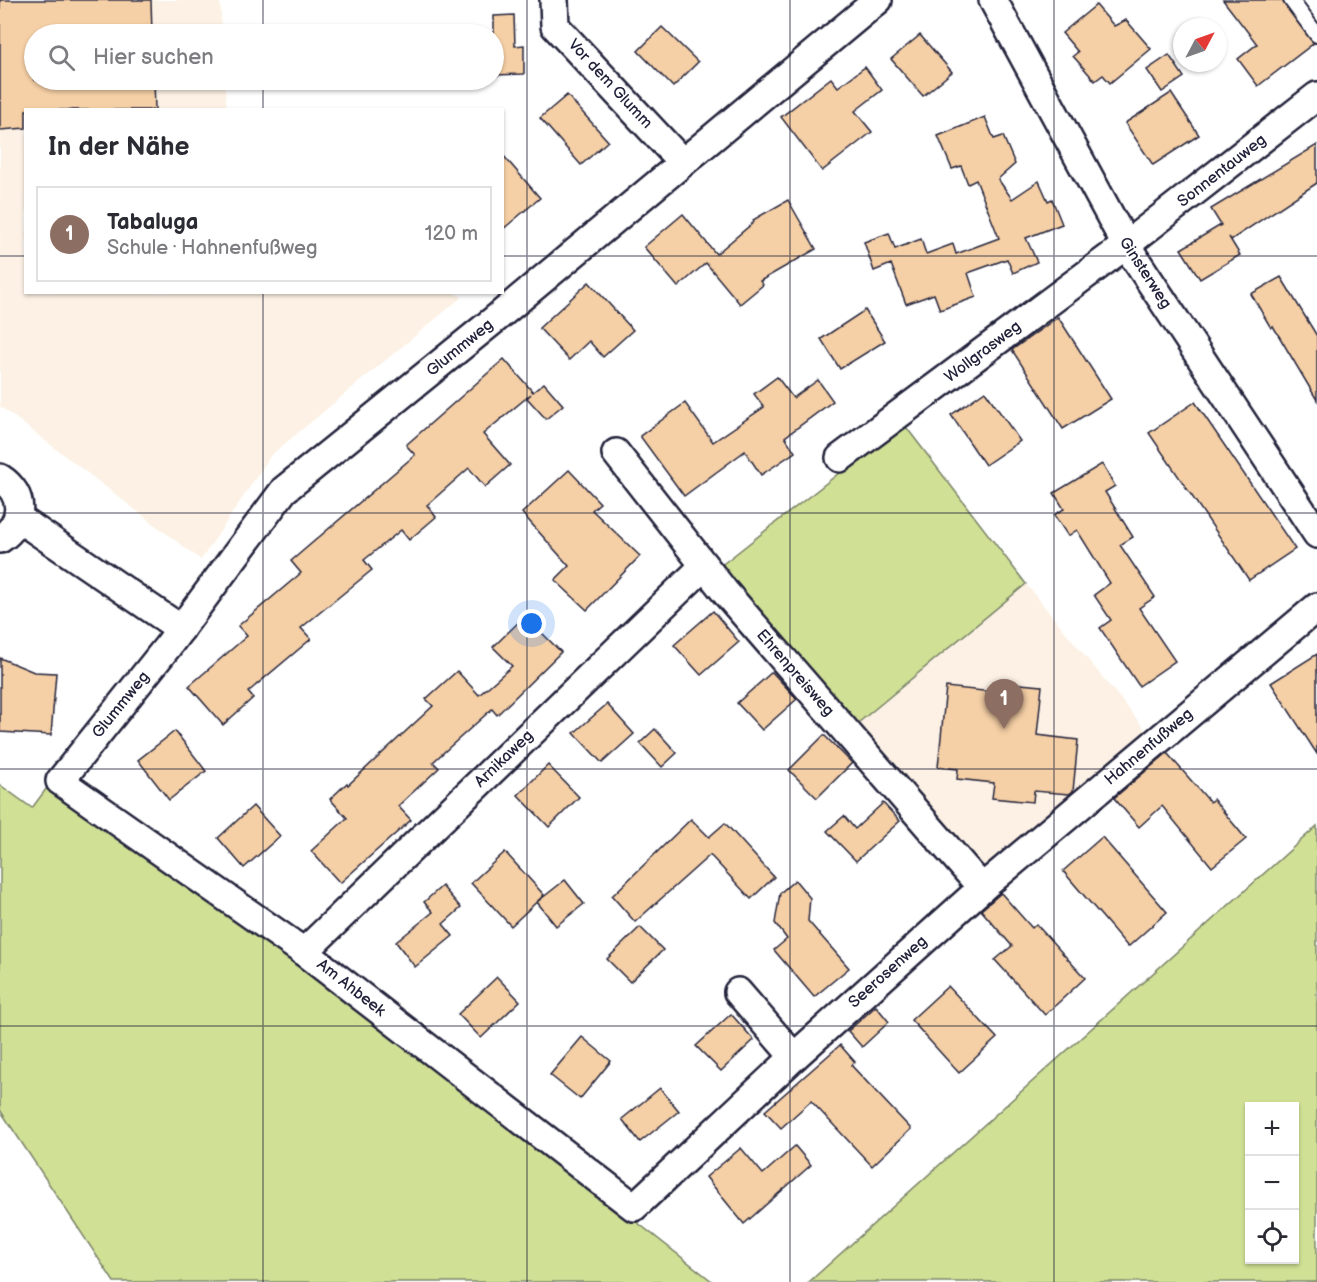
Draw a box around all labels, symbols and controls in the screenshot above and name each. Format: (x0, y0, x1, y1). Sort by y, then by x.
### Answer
north arrow (1173, 18, 1227, 72)
search box (24, 24, 504, 90)
street label: Vor dem Glumm (564, 35, 656, 133)
icon: search (45, 41, 78, 74)
text: Hier suchen (93, 44, 214, 71)
street label: Sonnentauweg (1174, 131, 1270, 211)
text: In der Nähe (48, 132, 190, 163)
text: Tabaluga (107, 209, 198, 236)
text: 1 (65, 222, 74, 246)
text: 120 m (425, 222, 478, 246)
street label: Ginsterweg (1115, 234, 1175, 312)
text: Schule · Hahnenfußweg (107, 236, 317, 260)
street label: Glummweg (423, 315, 497, 381)
street label: Wollgrasweg (941, 317, 1025, 387)
your location (517, 609, 546, 638)
street label: Ehrenpreisweg (752, 626, 838, 720)
street label: Glummweg (88, 668, 154, 742)
pin: 1 (984, 680, 1024, 729)
street label: Hahnenfußweg (1101, 705, 1197, 789)
street label: Arnikaweg (471, 726, 537, 792)
street label: Seerosenweg (845, 932, 931, 1012)
street label: Am Ahbeek (313, 955, 389, 1021)
map controls (1245, 1102, 1299, 1264)
button: + (1245, 1102, 1299, 1156)
button: − (1245, 1156, 1299, 1210)
button: locate (1245, 1210, 1299, 1264)

